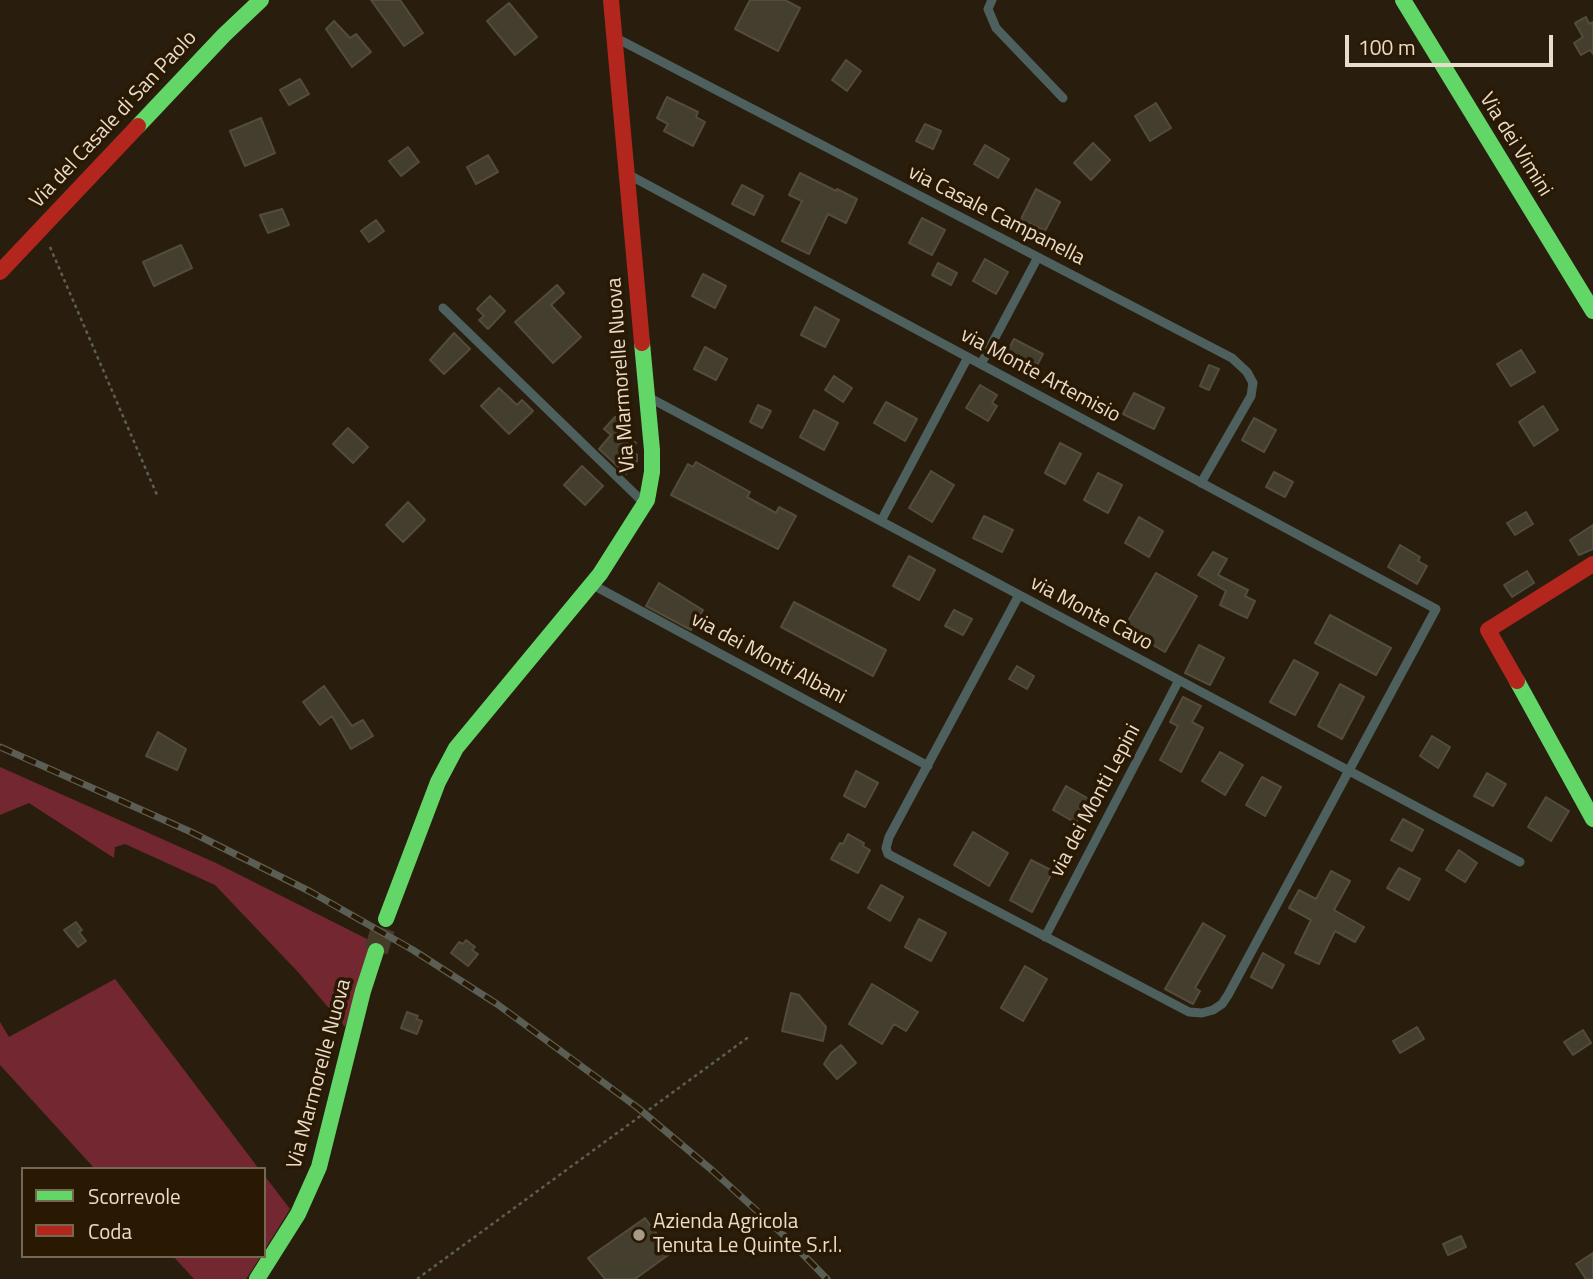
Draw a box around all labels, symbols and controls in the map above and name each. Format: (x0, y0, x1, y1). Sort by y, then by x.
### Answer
scale bar (1348, 21, 1556, 65)
street label: Via del Casale di San Paolo (25, 26, 203, 214)
text: 100 m (1358, 31, 1415, 63)
street label: Via dei Vimini (1473, 88, 1557, 202)
street label: via Casale Campanella (903, 160, 1089, 272)
street label: Via Marmorelle Nuova (603, 277, 641, 473)
street label: via Monte Artemisio (956, 323, 1124, 429)
street label: via Monte Cavo (1025, 571, 1157, 657)
street label: via dei Monti Albani (686, 607, 850, 711)
street label: via dei Monti Lepini (1045, 720, 1147, 882)
street label: Via Marmorelle Nuova (283, 976, 357, 1172)
legend (21, 1167, 266, 1258)
text: Scorrevole (88, 1180, 181, 1212)
place label: Azienda Agricola Tenuta Le Quinte S.r.l. (653, 1210, 842, 1260)
text: Coda (88, 1215, 132, 1247)
marker: Azienda Agricola Tenuta Le Quinte S.r.l. (631, 1227, 647, 1243)

